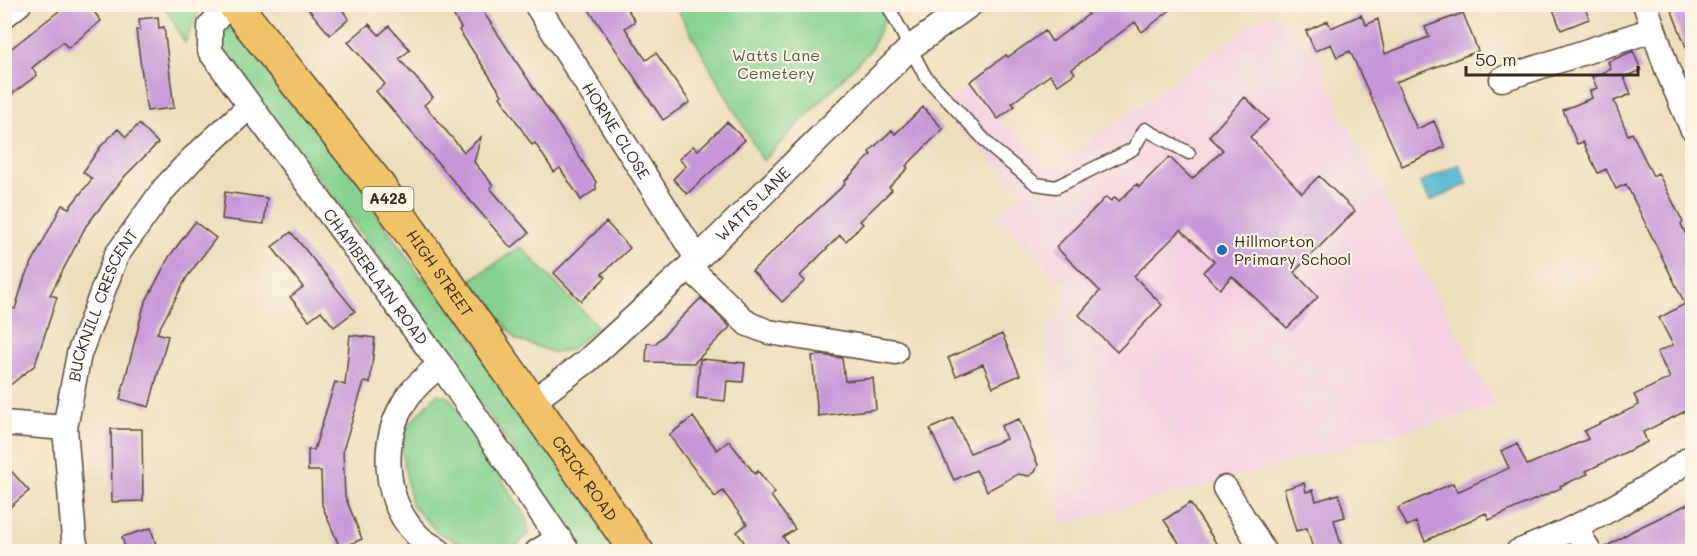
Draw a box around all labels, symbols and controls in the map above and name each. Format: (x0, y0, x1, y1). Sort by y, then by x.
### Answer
scale bar (1466, 39, 1638, 77)
park label: Watts Lane Cemetery (732, 44, 820, 83)
text: 50 m (1475, 47, 1517, 71)
street label: HORNE CLOSE (578, 78, 655, 183)
street label: WATTS LANE (710, 162, 794, 245)
road number: A428 (362, 187, 414, 211)
street label: CHAMBERLAIN ROAD (319, 204, 433, 349)
street label: BUCKNILL CRESCENT (63, 224, 142, 383)
street label: HIGH STREET (402, 225, 478, 321)
place label: Hillmorton Primary School (1234, 230, 1351, 269)
marker: Hillmorton Primary School (1215, 243, 1229, 257)
street label: CRICK ROAD (548, 431, 623, 525)

